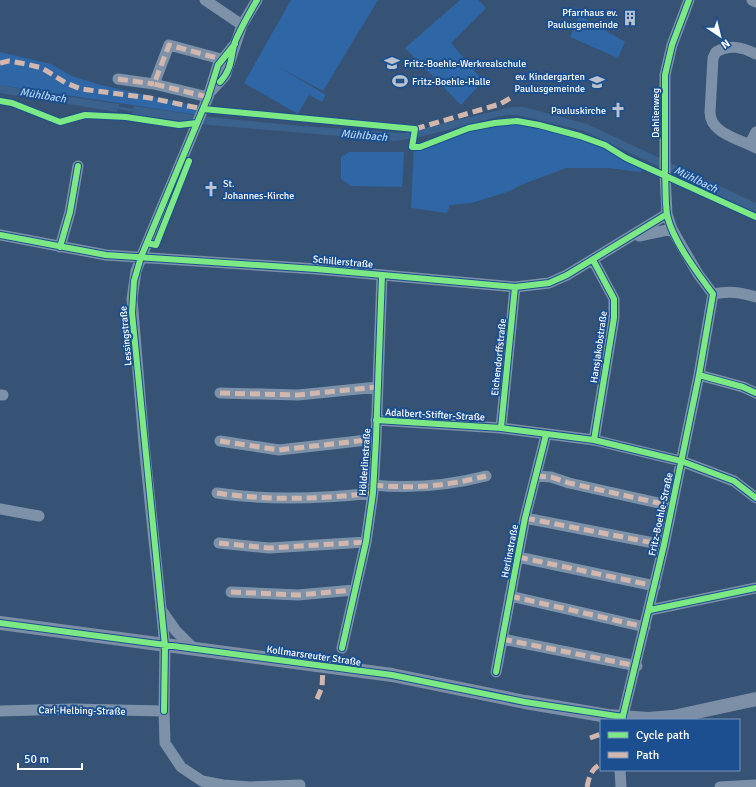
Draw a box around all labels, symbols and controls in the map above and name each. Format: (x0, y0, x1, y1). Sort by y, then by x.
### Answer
place label: Pfarrhaus ev. Paulusgemeinde (548, 7, 618, 31)
building icon: Pfarrhaus ev. Paulusgemeinde (621, 9, 639, 27)
north arrow (700, 16, 740, 56)
text: N (719, 36, 732, 51)
school or university icon: Fritz-Boehle-Werkrealschule (383, 54, 401, 72)
place label: Fritz-Boehle-Werkrealschule (404, 58, 526, 70)
place label: ev. Kindergarten Paulusgemeinde (515, 71, 585, 95)
sports icon: Fritz-Boehle-Halle (391, 72, 409, 90)
school or university icon: ev. Kindergarten Paulusgemeinde (588, 73, 606, 91)
place label: Fritz-Boehle-Halle (412, 76, 491, 88)
water label: Mühlbach (19, 85, 68, 106)
street label: Dahlienweg (650, 88, 662, 138)
church icon: Pauluskirche (609, 101, 627, 119)
place label: Pauluskirche (551, 105, 606, 117)
water label: Mühlbach (340, 127, 389, 144)
water label: Mühlbach (672, 163, 720, 196)
place label: St. Johannes-Kirche (223, 178, 294, 202)
church icon: St. Johannes-Kirche (202, 180, 220, 198)
street label: Schillerstraße (312, 253, 374, 271)
street label: Lessingstraße (117, 305, 135, 366)
street label: Hansjakobstraße (588, 310, 610, 384)
street label: Eichendorffstraße (489, 318, 509, 396)
street label: Adalbert-Stifter-Straße (385, 406, 485, 424)
street label: Hölderlinstraße (357, 428, 373, 496)
street label: Fritz-Boehle-Straße (646, 471, 676, 557)
street label: Herlinstraße (499, 523, 521, 579)
street label: Kollmarsreuter Straße (266, 643, 362, 669)
street label: Carl-Helbing-Straße (38, 704, 126, 718)
legend (600, 719, 740, 771)
text: Cycle path (636, 728, 689, 743)
scale bar (18, 745, 82, 771)
text: Path (636, 748, 659, 763)
text: 50 m (24, 752, 49, 767)

